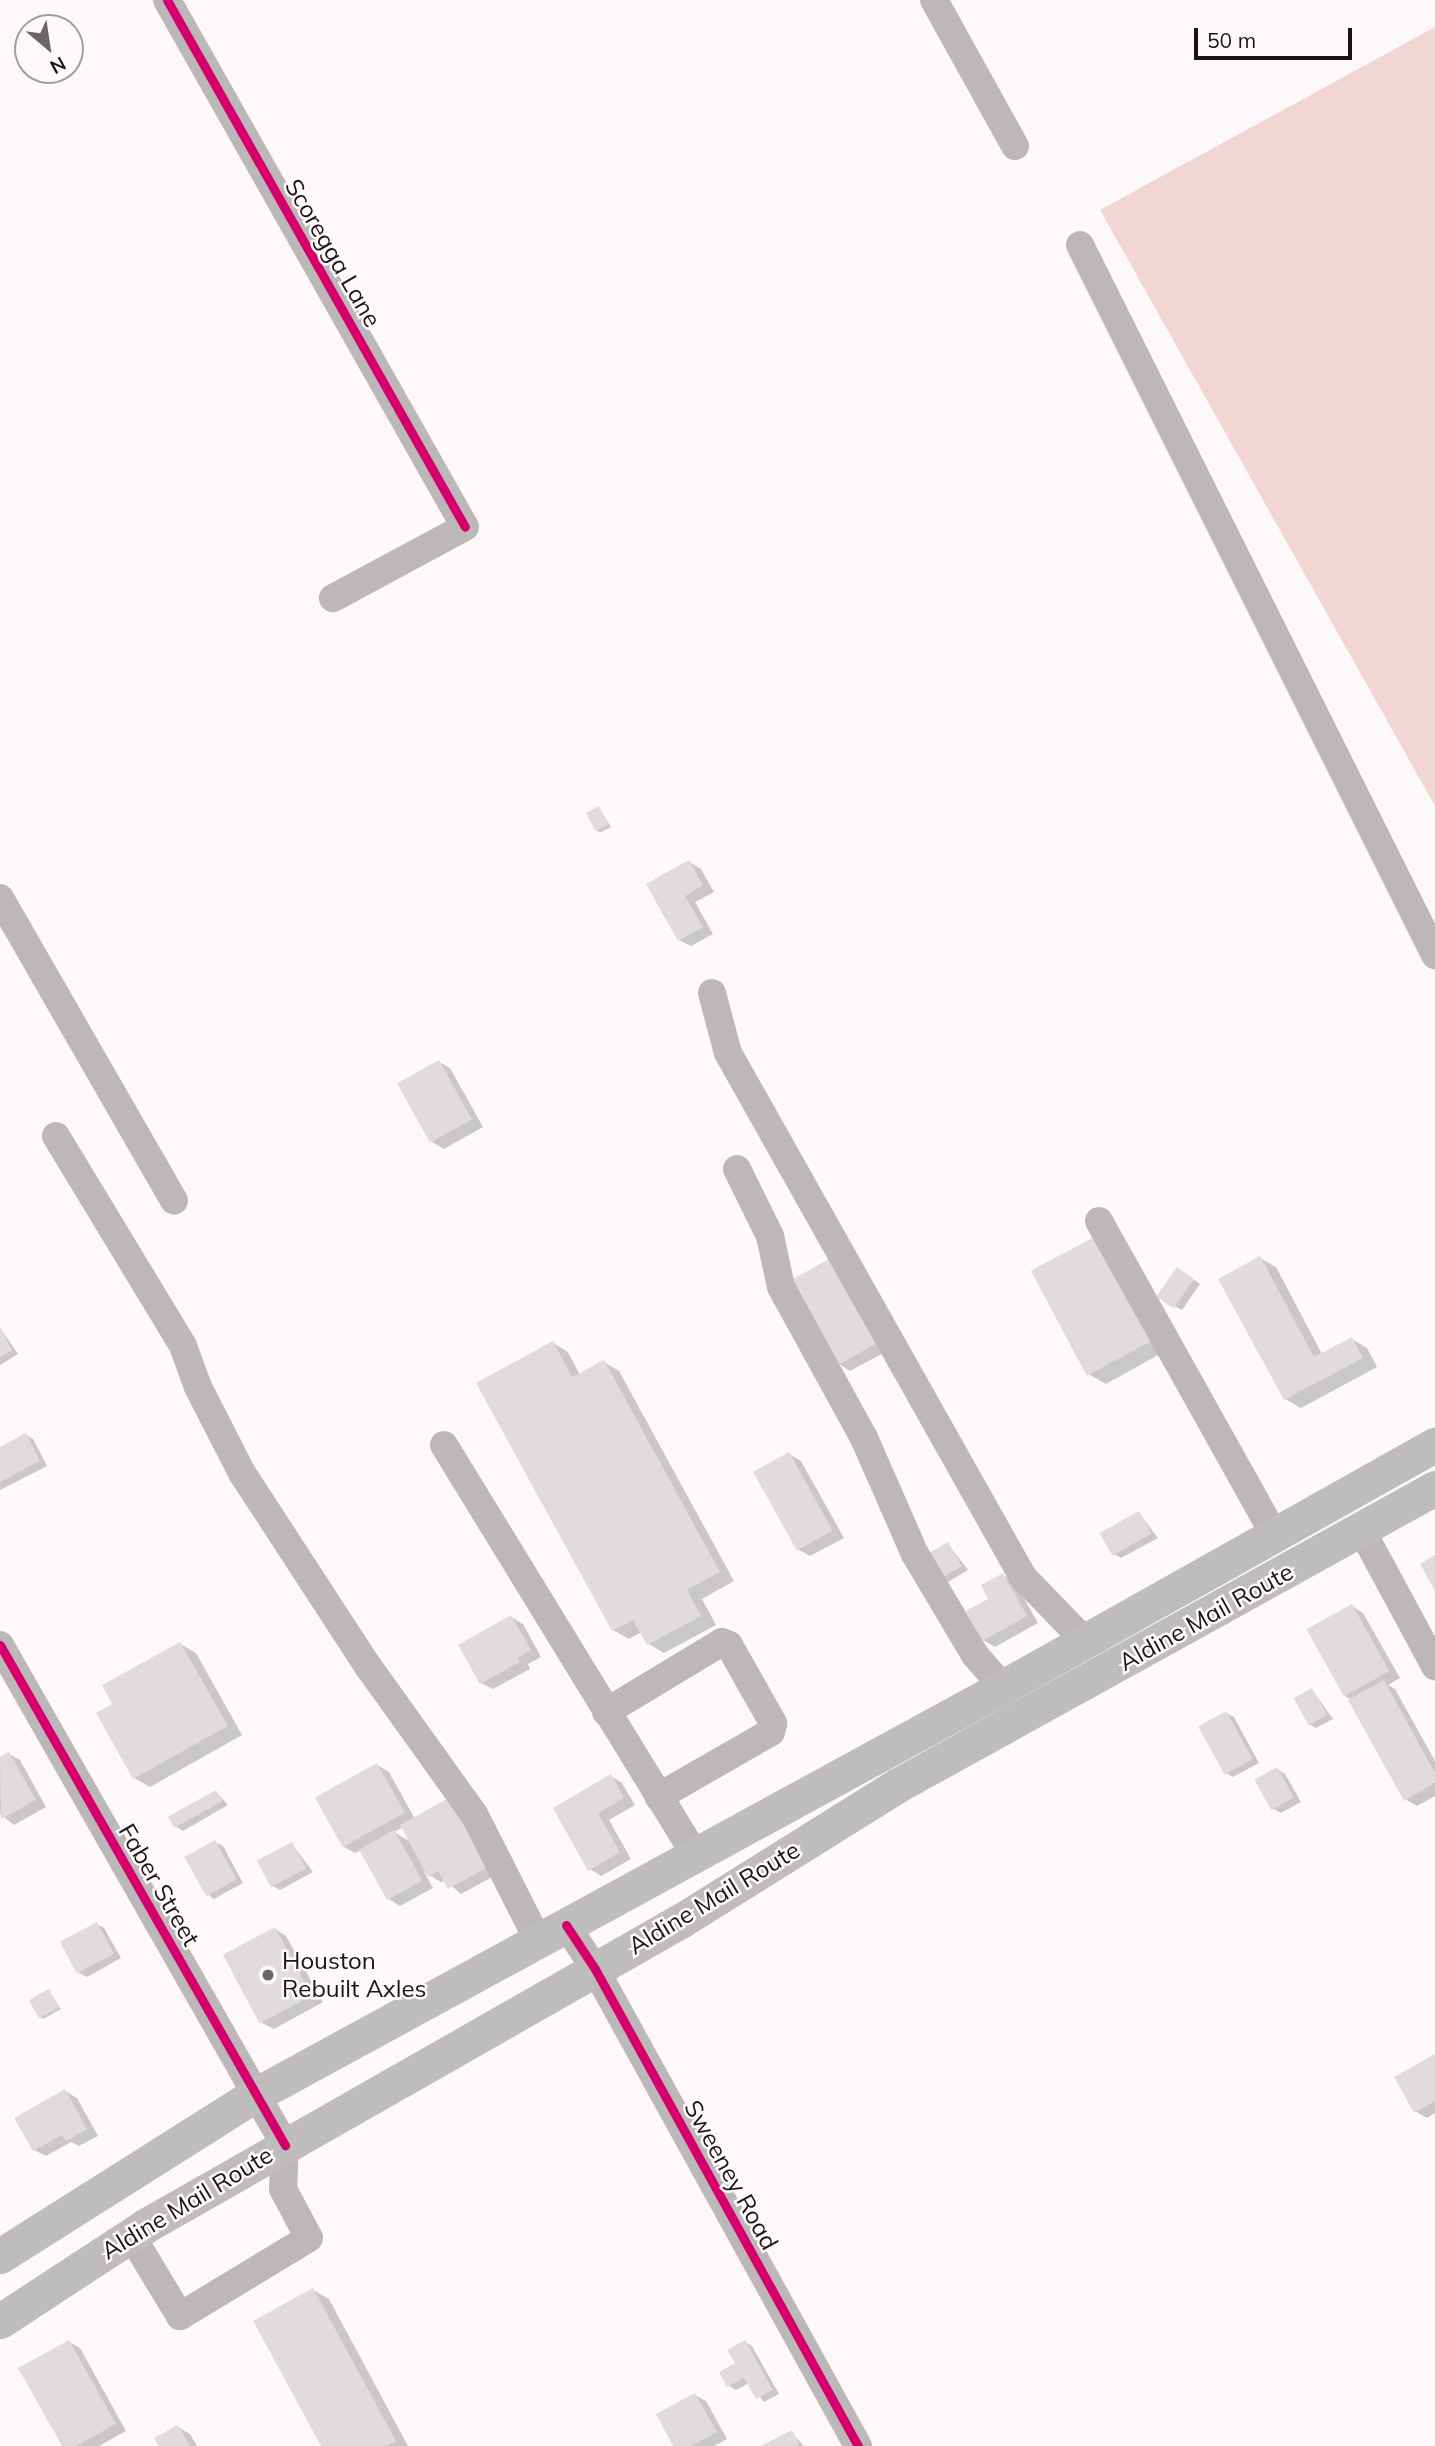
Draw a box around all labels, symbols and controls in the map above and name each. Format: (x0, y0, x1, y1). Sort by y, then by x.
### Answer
north arrow (14, 14, 84, 84)
scale bar (1197, 14, 1354, 58)
text: 50 m (1207, 27, 1256, 53)
text: N (46, 52, 70, 80)
street label: Scoregga Lane (279, 174, 387, 332)
street label: Aldine Mail Route (1114, 1557, 1298, 1677)
street label: Faber Street (112, 1819, 206, 1951)
street label: Aldine Mail Route (623, 1836, 805, 1960)
place label: Houston Rebuilt Axles (282, 1947, 426, 2003)
marker: Houston Rebuilt Axles (260, 1967, 276, 1983)
street label: Sweeney Road (678, 2095, 784, 2255)
street label: Aldine Mail Route (96, 2141, 278, 2265)

